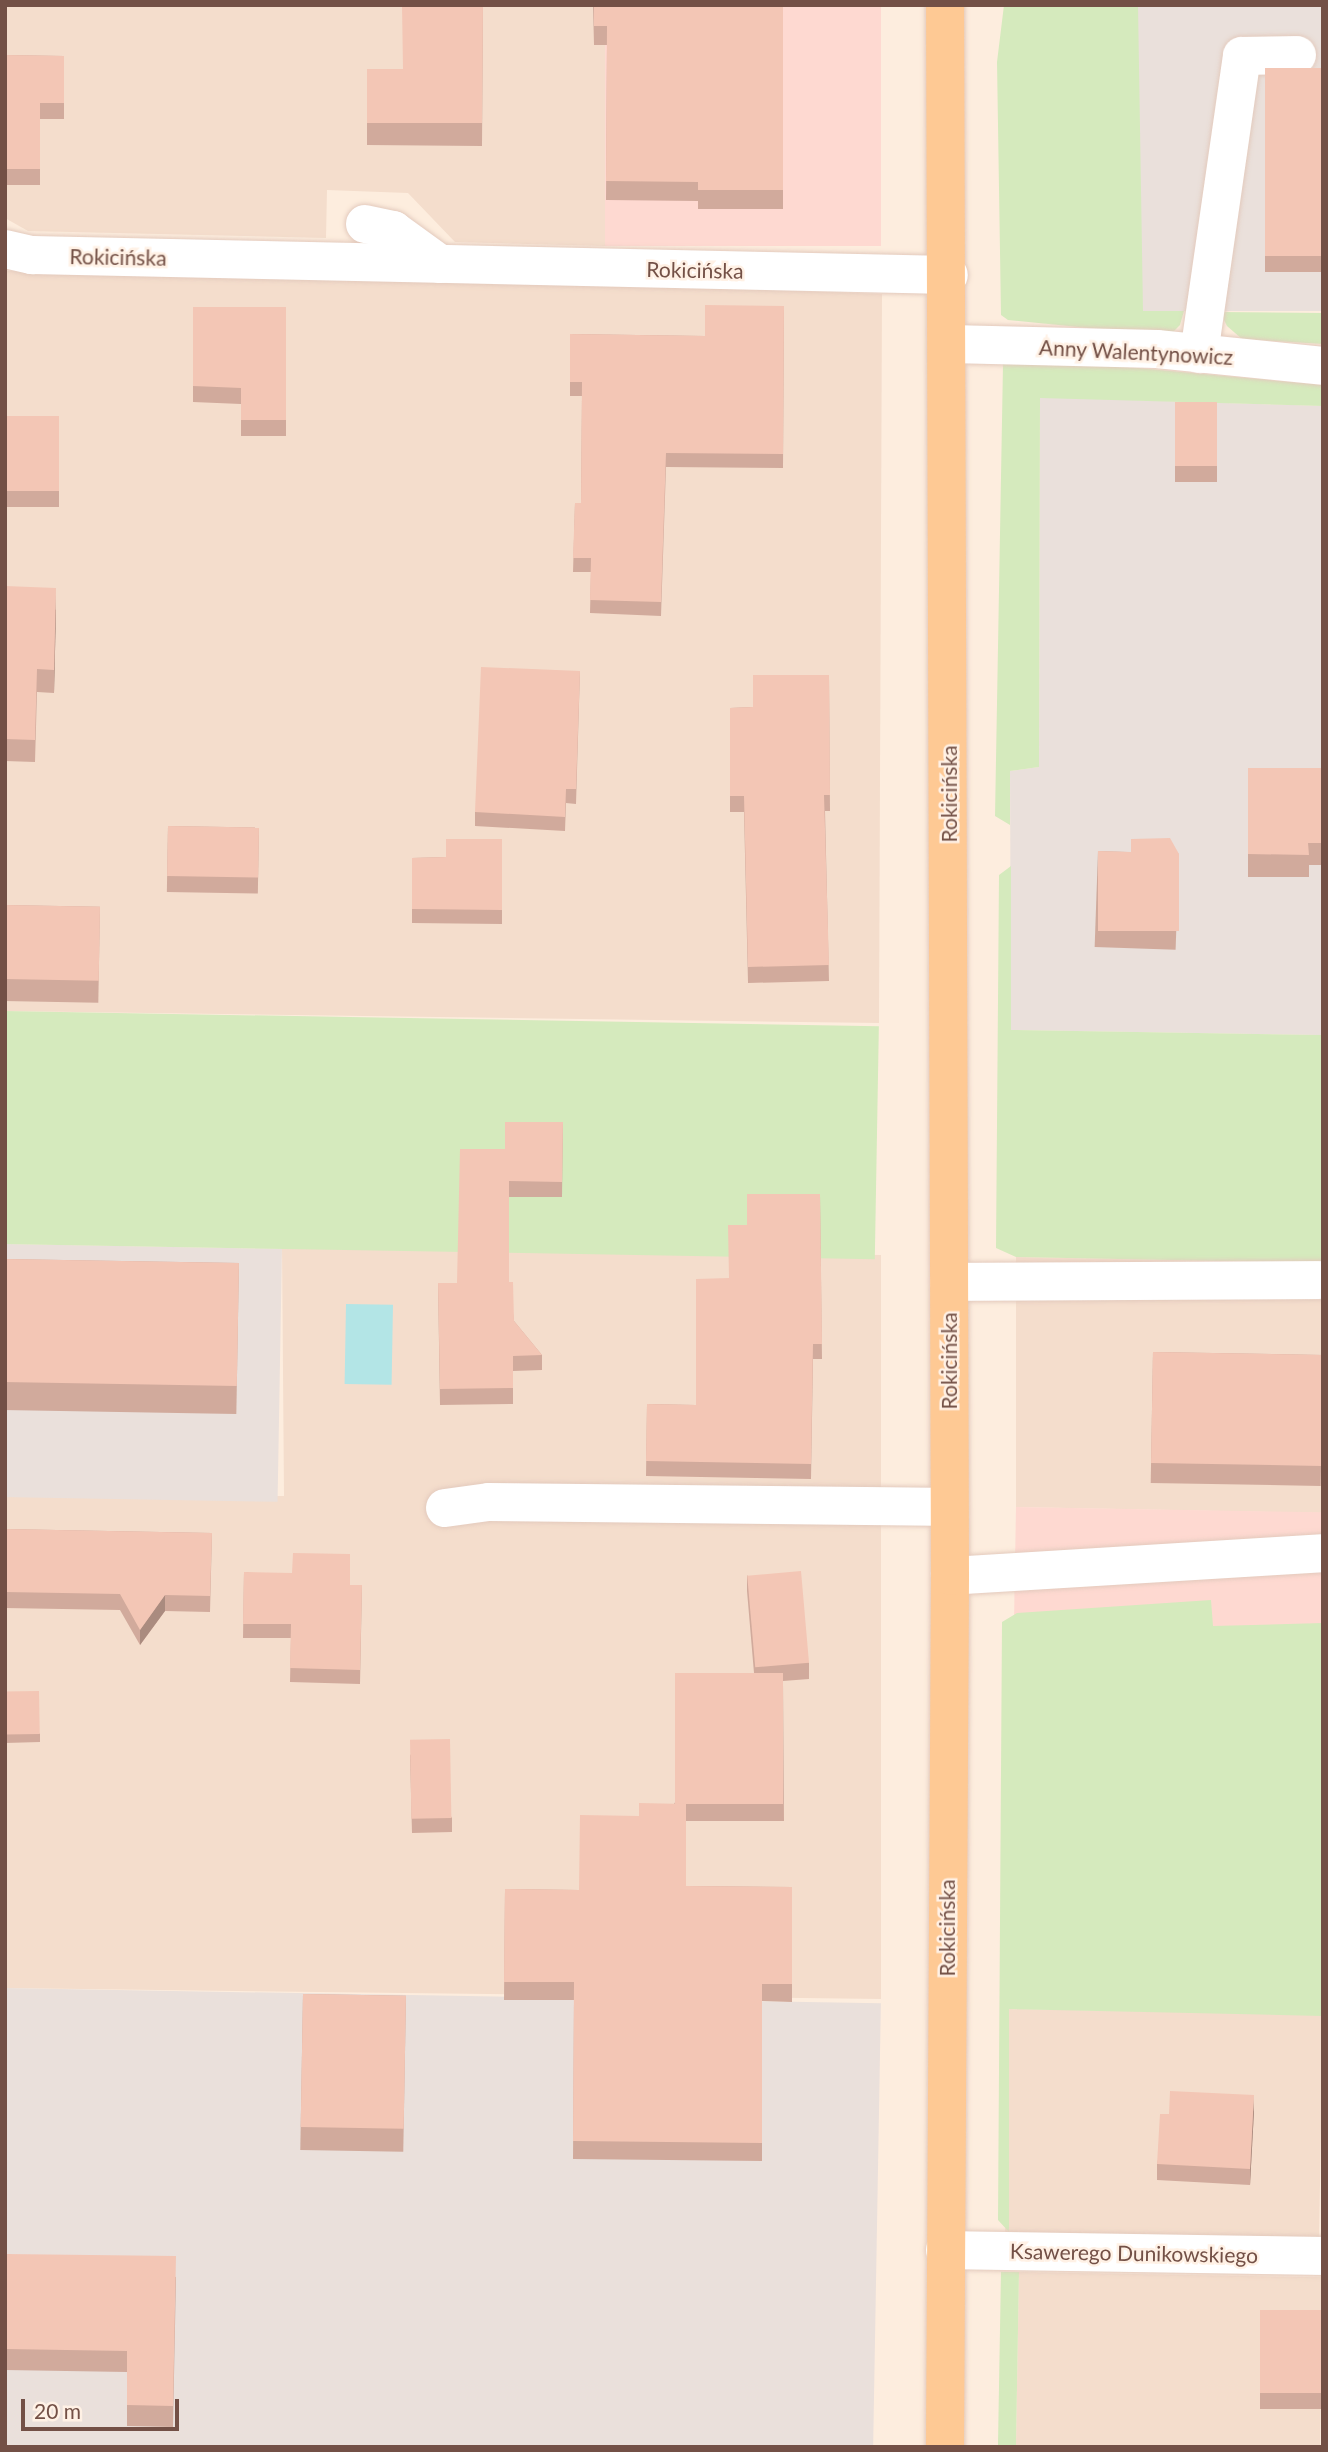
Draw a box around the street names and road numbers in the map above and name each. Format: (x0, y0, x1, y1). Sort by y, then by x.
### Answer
street label: Rokicińska (69, 244, 167, 270)
street label: Rokicińska (646, 257, 744, 283)
street label: Anny Walentynowicz (1038, 334, 1234, 370)
street label: Rokicińska (936, 745, 962, 843)
street label: Rokicińska (936, 1312, 962, 1410)
street label: Rokicińska (934, 1879, 960, 1977)
street label: Ksawerego Dunikowskiego (1010, 2238, 1258, 2268)

